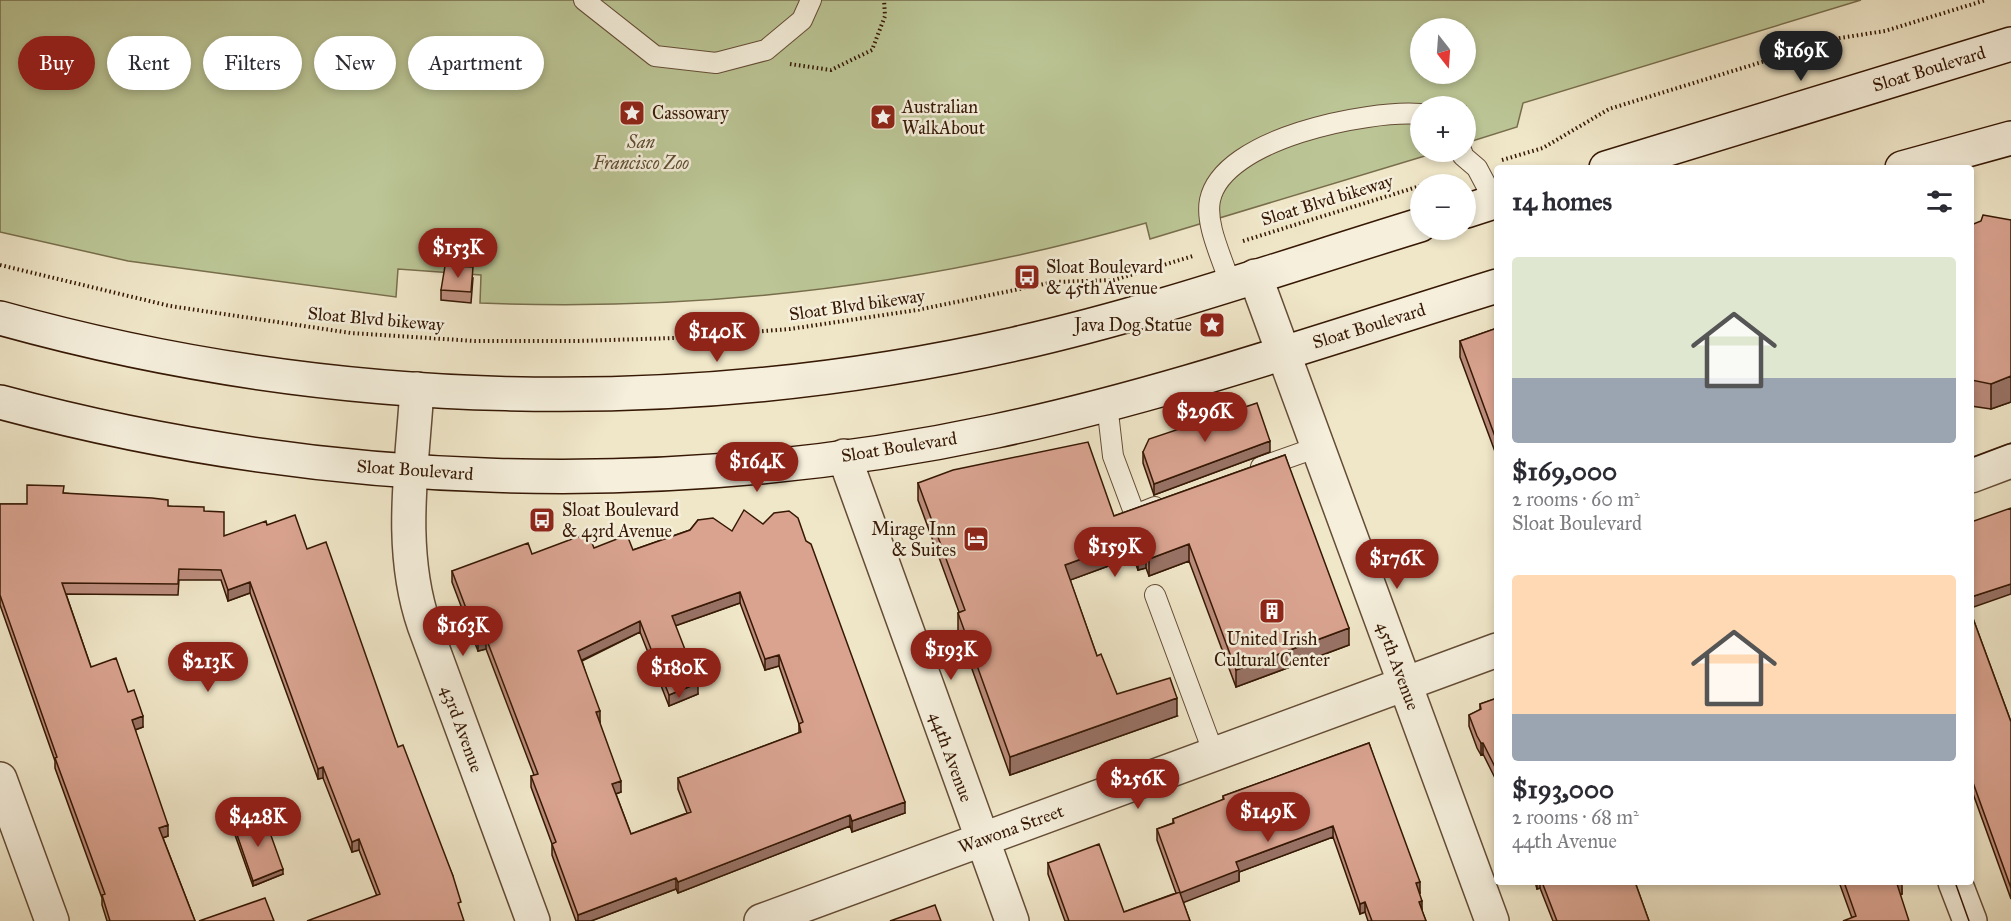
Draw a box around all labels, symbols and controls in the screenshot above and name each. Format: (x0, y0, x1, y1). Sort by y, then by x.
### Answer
north arrow (1410, 18, 1476, 84)
map controls (1410, 18, 1476, 240)
pin: $169K (1759, 31, 1843, 82)
chip: Buy (18, 36, 95, 90)
chip: Rent (107, 36, 191, 90)
chip: Filters (203, 36, 302, 90)
chip: New (314, 36, 396, 90)
chip: Apartment (408, 36, 544, 90)
text: $169K (1773, 38, 1829, 62)
street label: Sloat Boulevard (1870, 41, 1988, 97)
place label: Australian WalkAbout (901, 96, 986, 139)
button: + (1410, 96, 1476, 162)
place icon: Cassowary (617, 98, 647, 128)
place label: Cassowary (652, 102, 729, 124)
place icon: Australian WalkAbout (868, 102, 898, 132)
park label: San Francisco Zoo (592, 131, 689, 174)
street label: Sloat Blvd bikeway (1258, 169, 1396, 231)
button: − (1410, 174, 1476, 240)
text: 14 homes (1512, 185, 1612, 217)
icon: filters (1923, 185, 1956, 218)
pin: $153K (416, 228, 500, 279)
text: $153K (432, 235, 484, 259)
place label: Sloat Boulevard & 45th Avenue (1046, 256, 1163, 299)
bus stop icon: Sloat Boulevard & 45th Avenue (1012, 262, 1042, 292)
street label: Sloat Blvd bikeway (788, 284, 927, 325)
icon: home (1680, 296, 1788, 404)
street label: Sloat Boulevard (1310, 298, 1428, 354)
street label: Sloat Blvd bikeway (307, 302, 446, 336)
place icon: Java Dog Statue (1197, 310, 1227, 340)
pin: $140K (675, 312, 759, 363)
place label: Java Dog Statue (1072, 314, 1192, 337)
text: $140K (689, 319, 745, 343)
pin: $296K (1163, 392, 1247, 443)
text: $296K (1176, 399, 1234, 423)
street label: Sloat Boulevard (839, 427, 959, 467)
pin: $164K (715, 442, 799, 493)
text: $164K (729, 449, 785, 473)
street label: Sloat Boulevard (356, 455, 474, 485)
text: $169,000 (1512, 455, 1617, 487)
text: 2 rooms · 60 m² (1512, 487, 1640, 511)
place label: Sloat Boulevard & 43rd Avenue (562, 499, 679, 542)
bus stop icon: Sloat Boulevard & 43rd Avenue (527, 505, 557, 535)
text: Sloat Boulevard (1512, 511, 1642, 535)
place label: Mirage Inn & Suites (871, 518, 956, 561)
hotel icon: Mirage Inn & Suites (961, 524, 991, 554)
pin: $159K (1073, 527, 1157, 578)
text: $159K (1088, 534, 1142, 558)
pin: $176K (1355, 539, 1439, 590)
text: $176K (1370, 546, 1424, 570)
building icon: United Irish Cultural Center (1257, 596, 1287, 626)
pin: $163K (421, 606, 505, 657)
text: $163K (437, 613, 489, 637)
icon: home (1680, 614, 1788, 722)
street label: 45th Avenue (1372, 619, 1424, 713)
place label: United Irish Cultural Center (1214, 628, 1330, 671)
pin: $193K (909, 630, 993, 681)
text: $193K (925, 637, 977, 661)
pin: $213K (166, 642, 250, 693)
pin: $180K (637, 648, 721, 699)
text: $213K (182, 649, 234, 673)
text: $180K (651, 655, 707, 679)
street label: 43rd Avenue (436, 683, 488, 775)
street label: 44th Avenue (925, 709, 977, 805)
pin: $256K (1096, 759, 1180, 810)
text: $256K (1110, 766, 1166, 790)
text: $193,000 (1512, 773, 1614, 805)
pin: $149K (1226, 792, 1310, 843)
pin: $428K (216, 797, 300, 848)
text: $149K (1240, 799, 1296, 823)
street label: Wawona Street (955, 800, 1067, 858)
text: $428K (229, 804, 287, 828)
text: 2 rooms · 68 m² (1512, 805, 1639, 829)
text: 44th Avenue (1512, 829, 1617, 853)

